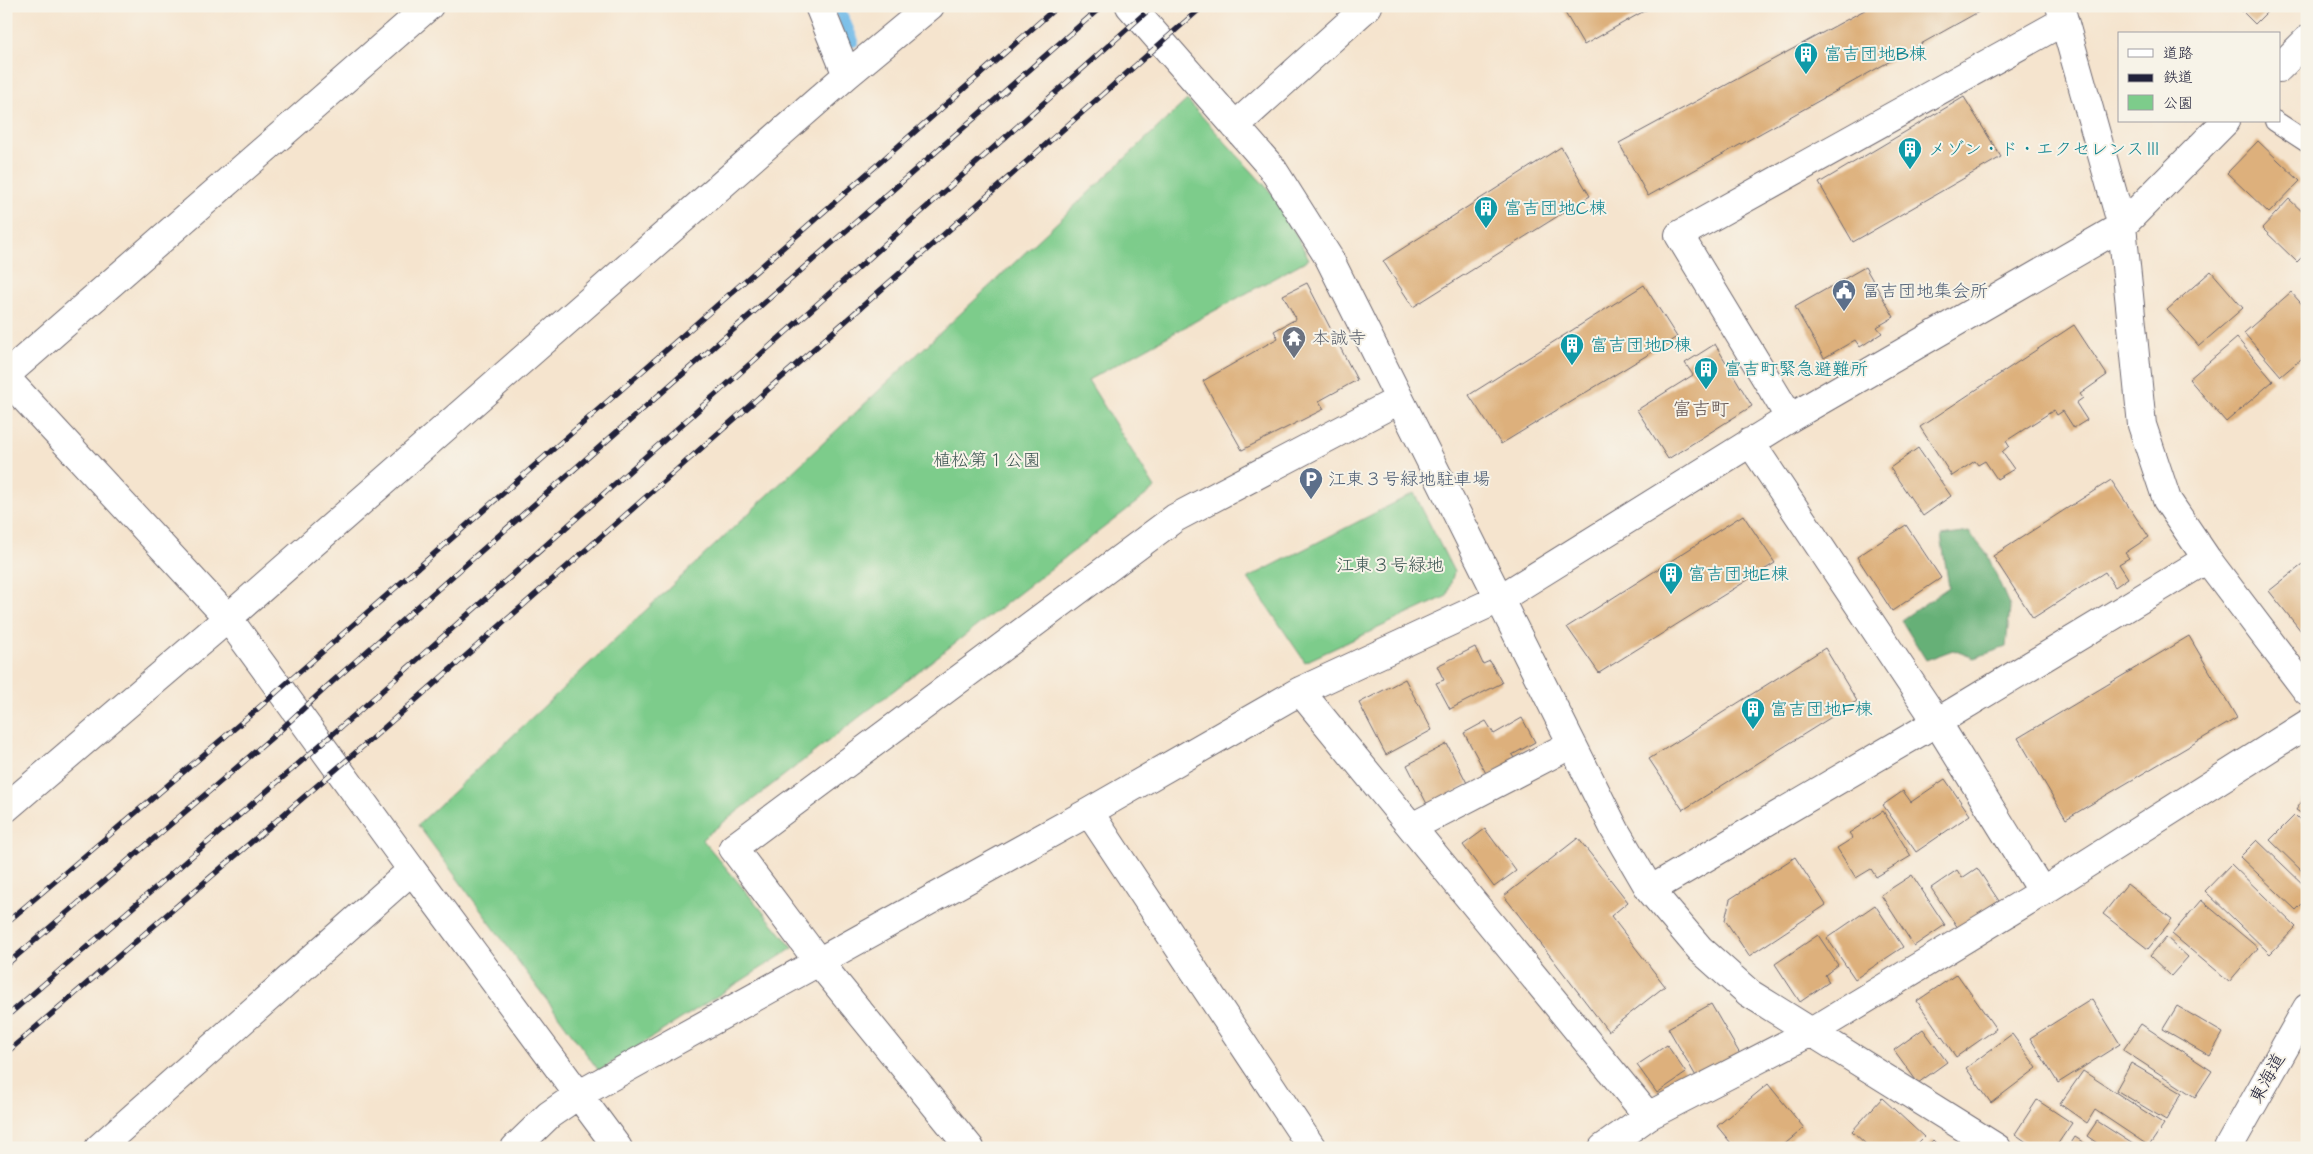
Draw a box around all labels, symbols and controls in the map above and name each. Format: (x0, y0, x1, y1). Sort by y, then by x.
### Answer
legend (2118, 32, 2280, 122)
building icon: 富吉団地B棟 (1793, 41, 1819, 75)
place label: 富吉団地B棟 (1824, 42, 1927, 67)
text: 道路 (2163, 43, 2193, 64)
text: 鉄道 (2163, 67, 2193, 88)
text: 公園 (2163, 93, 2193, 114)
building icon: メゾン・ド・エクセレンスⅢ (1897, 136, 1923, 170)
place label: メゾン・ド・エクセレンスⅢ (1928, 137, 2162, 162)
building icon: 富吉団地C棟 (1473, 195, 1499, 229)
place label: 富吉団地C棟 (1504, 196, 1607, 221)
public building icon: 冨吉団地集会所 (1831, 278, 1857, 312)
place label: 冨吉団地集会所 (1862, 279, 1988, 304)
temple icon: 本誠寺 (1281, 325, 1307, 359)
place label: 本誠寺 (1312, 326, 1366, 351)
building icon: 富吉団地D棟 (1559, 332, 1585, 366)
place label: 富吉団地D棟 (1590, 333, 1692, 358)
building icon: 富吉町緊急避難所 (1693, 356, 1719, 390)
place label: 富吉町緊急避難所 (1724, 357, 1868, 382)
district label: 富吉町 (1672, 396, 1730, 423)
park label: 植松第１公園 (933, 448, 1041, 473)
parking icon: 江東３号緑地駐車場 (1298, 466, 1324, 500)
place label: 江東３号緑地駐車場 (1328, 467, 1490, 492)
park label: 江東３号緑地 (1336, 553, 1444, 578)
building icon: 富吉団地E棟 (1658, 561, 1684, 595)
place label: 富吉団地E棟 (1688, 562, 1789, 587)
building icon: 富吉団地F棟 (1740, 696, 1766, 730)
place label: 富吉団地F棟 (1770, 697, 1872, 722)
street label: 東海道 (2243, 1049, 2291, 1108)

